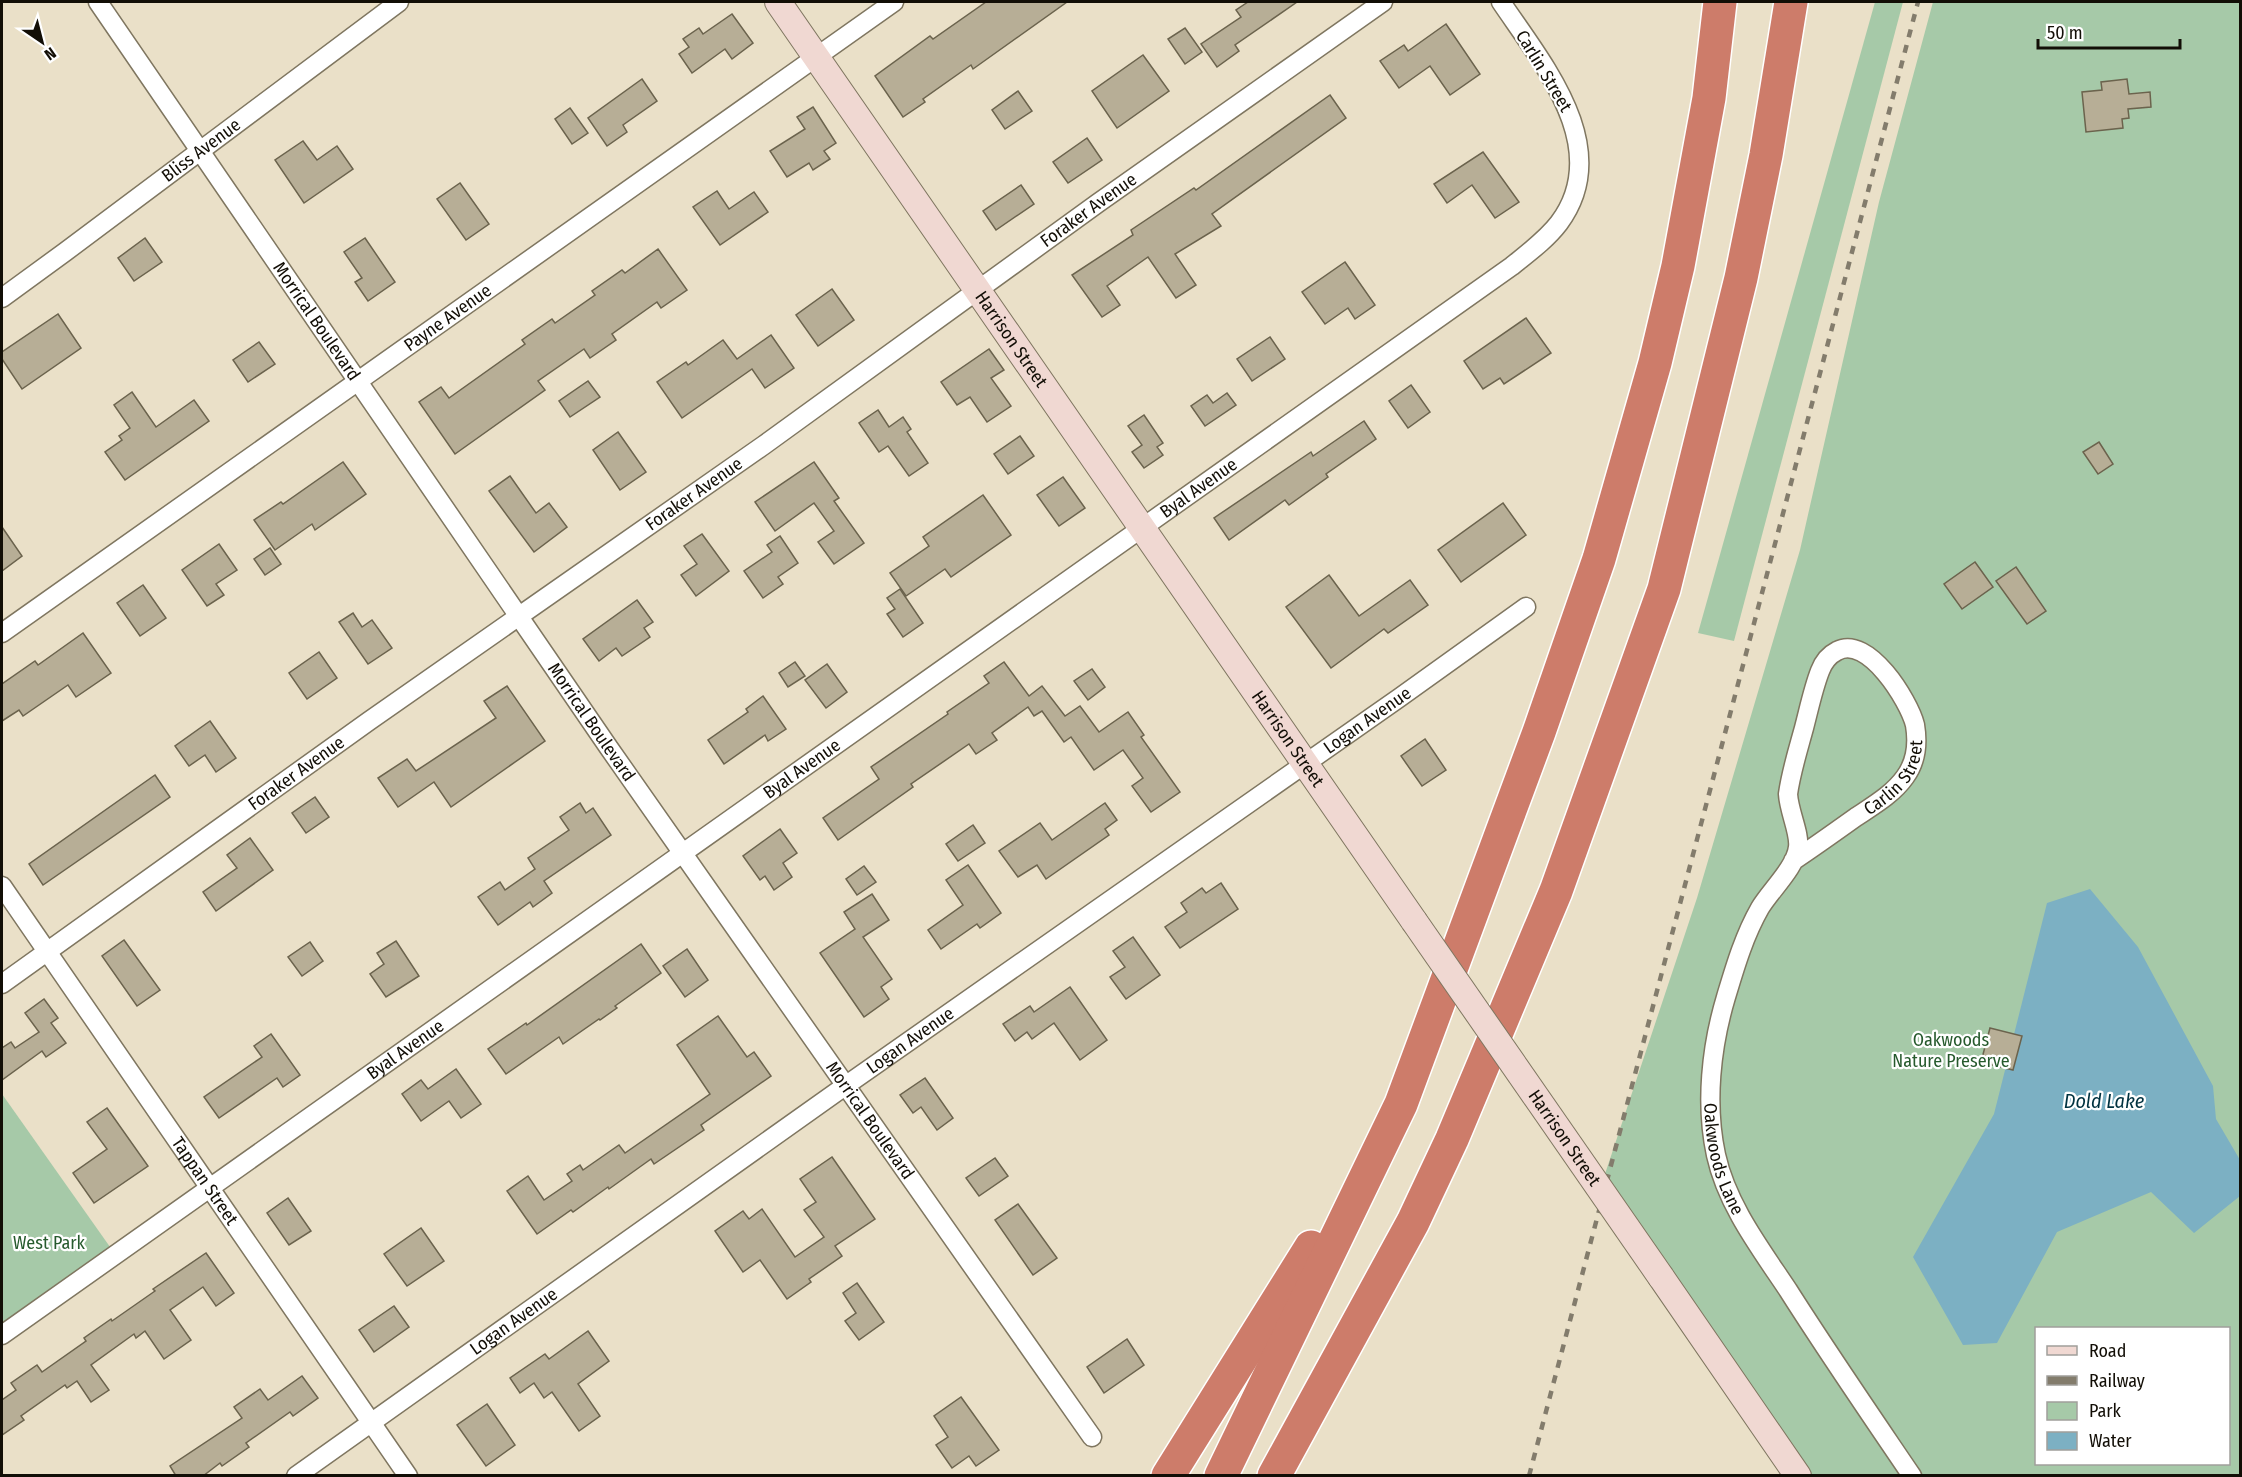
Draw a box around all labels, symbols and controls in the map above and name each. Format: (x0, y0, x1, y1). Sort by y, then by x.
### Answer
north arrow (12, 12, 72, 72)
scale bar (2038, 12, 2180, 50)
text: 50 m (2047, 22, 2083, 44)
street label: Carlin Street (1511, 26, 1577, 116)
text: N (41, 43, 60, 64)
street label: Bliss Avenue (157, 113, 245, 187)
street label: Foraker Avenue (1036, 168, 1141, 252)
street label: Morrical Boulevard (268, 258, 365, 385)
street label: Payne Avenue (400, 279, 496, 356)
street label: Harrison Street (970, 287, 1052, 392)
street label: Foraker Avenue (641, 452, 747, 535)
street label: Byal Avenue (1156, 453, 1241, 523)
street label: Morrical Boulevard (543, 659, 640, 786)
street label: Logan Avenue (1319, 682, 1415, 758)
street label: Harrison Street (1247, 686, 1329, 791)
street label: Foraker Avenue (244, 731, 349, 815)
street label: Byal Avenue (759, 734, 845, 804)
street label: Carlin Street (1860, 739, 1927, 820)
street label: Logan Avenue (862, 1002, 958, 1079)
street label: Byal Avenue (362, 1015, 448, 1084)
park label: Oakwoods Nature Preserve (1892, 1029, 2010, 1072)
street label: Morrical Boulevard (821, 1057, 919, 1184)
street label: Harrison Street (1524, 1086, 1606, 1190)
water label: Dold Lake (2064, 1089, 2145, 1113)
street label: Oakwoods Lane (1699, 1103, 1749, 1219)
street label: Tappan Street (167, 1133, 243, 1229)
park label: West Park (13, 1232, 86, 1254)
street label: Logan Avenue (466, 1283, 562, 1360)
legend (2035, 1327, 2230, 1465)
text: Road (2089, 1340, 2126, 1362)
text: Railway (2089, 1370, 2145, 1392)
text: Park (2089, 1400, 2122, 1422)
text: Water (2089, 1430, 2132, 1452)

